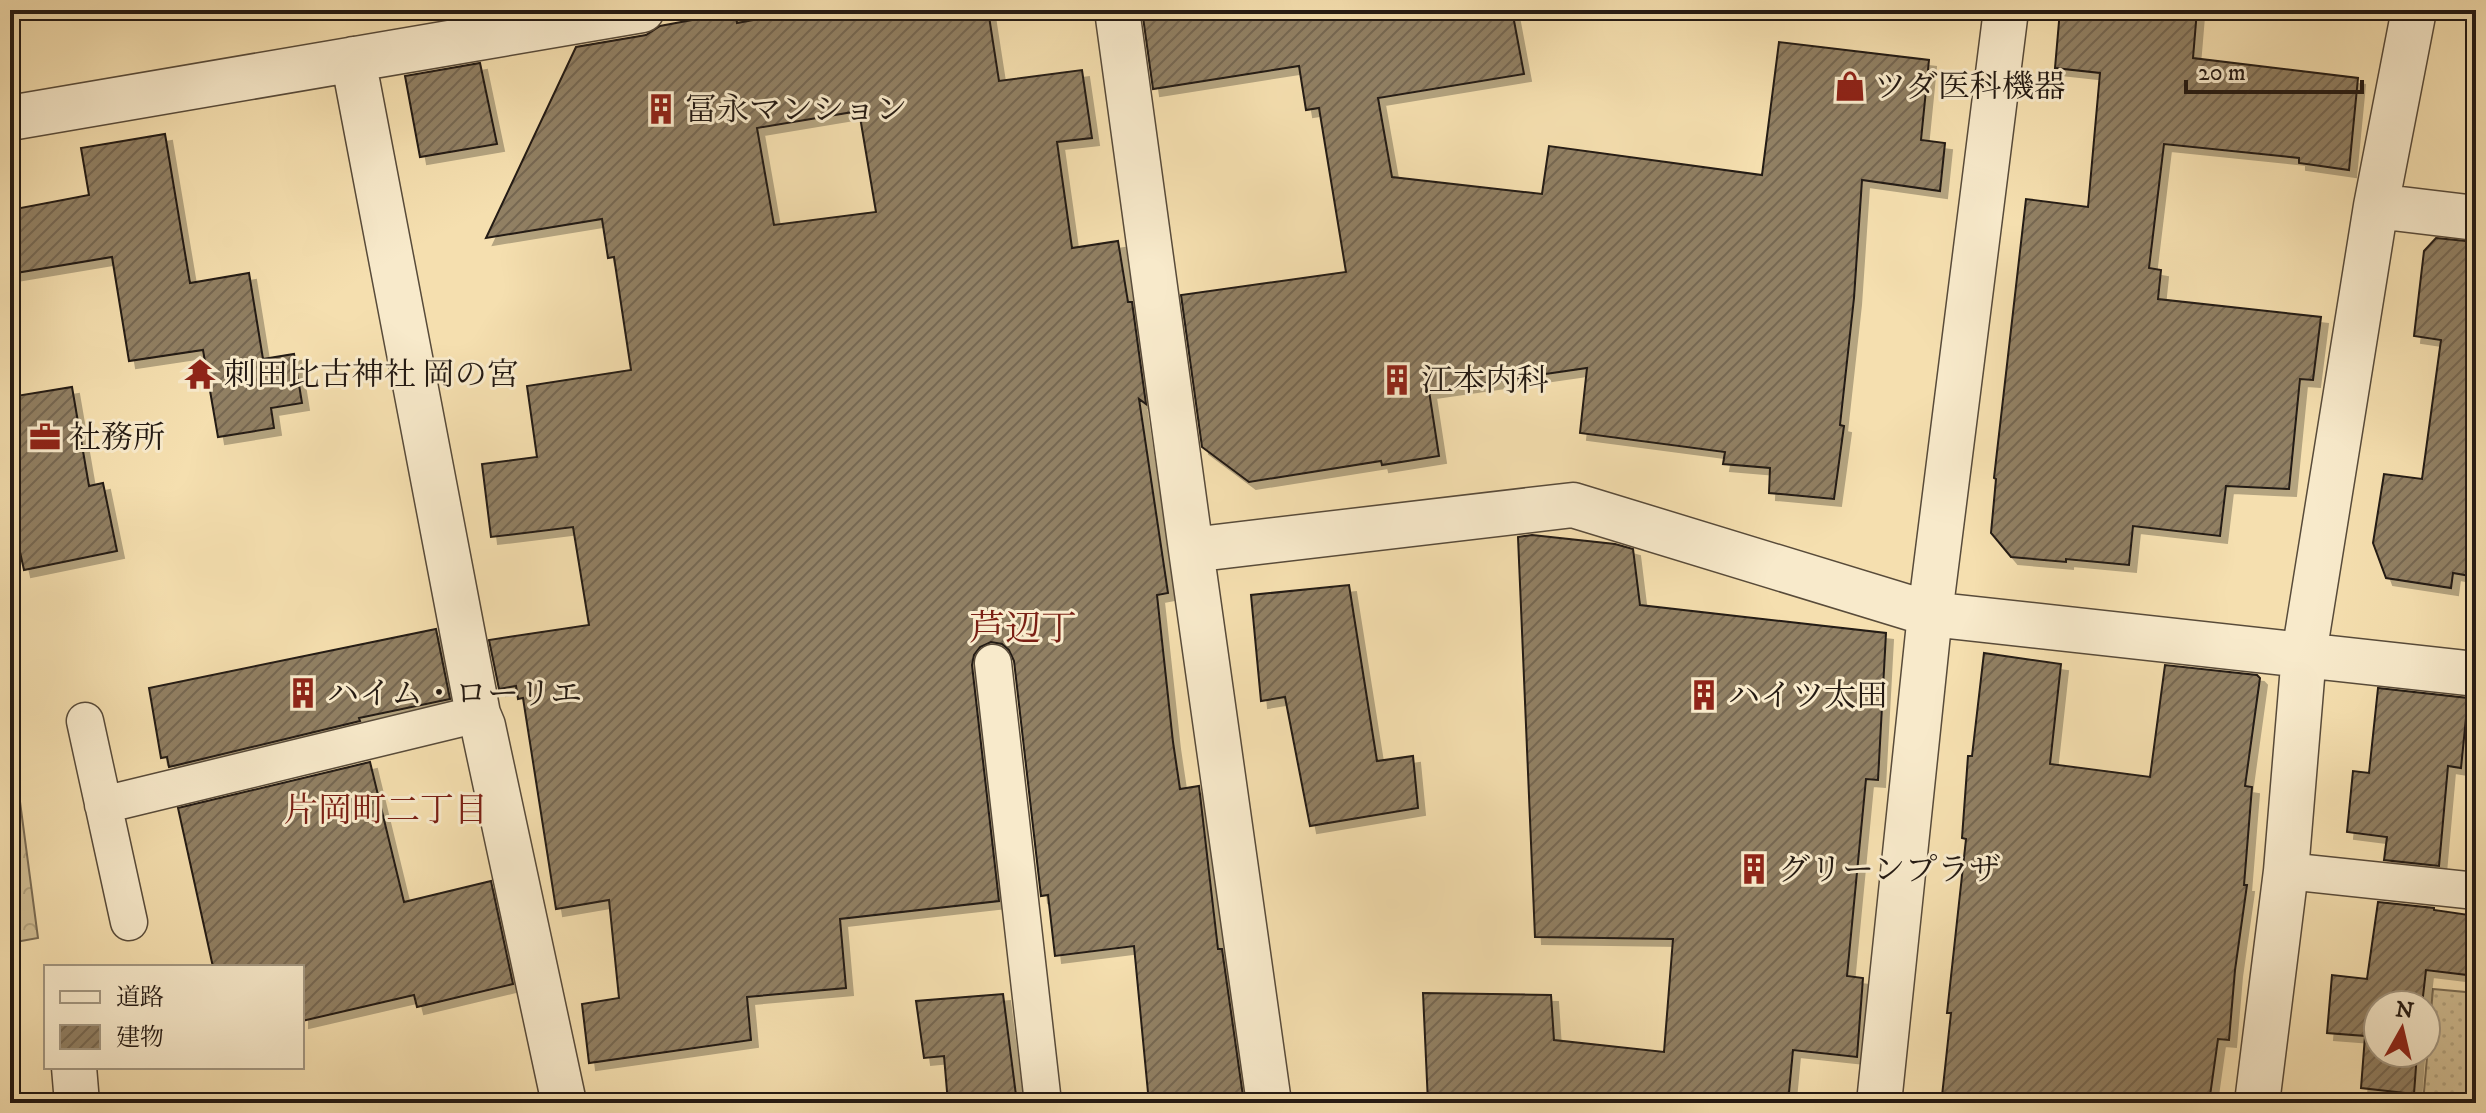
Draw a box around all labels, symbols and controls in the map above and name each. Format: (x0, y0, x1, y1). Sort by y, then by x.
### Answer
scale bar (2186, 44, 2362, 94)
text: 20 m (2198, 58, 2246, 88)
place label: ツダ医科機器 (1874, 68, 2066, 108)
shop icon: ツダ医科機器 (1833, 69, 1867, 103)
place label: 冨永マンション (685, 91, 908, 131)
building icon: 冨永マンション (644, 92, 678, 126)
place label: 刺田比古神社 岡の宮 (224, 356, 519, 396)
temple icon: 刺田比古神社 岡の宮 (183, 357, 217, 391)
place label: 江本内科 (1421, 362, 1549, 402)
building icon: 江本内科 (1380, 363, 1414, 397)
place label: 社務所 (69, 419, 165, 459)
office icon: 社務所 (28, 420, 62, 454)
district label: 芦辺丁 (969, 607, 1077, 652)
place label: ハイム・ローリエ (327, 675, 582, 715)
building icon: ハイム・ローリエ (286, 676, 320, 710)
place label: ハイツ太田 (1728, 677, 1888, 717)
building icon: ハイツ太田 (1687, 678, 1721, 712)
district label: 片岡町二丁目 (284, 790, 488, 832)
place label: グリーンプラザ (1778, 851, 2001, 891)
building icon: グリーンプラザ (1737, 852, 1771, 886)
legend (44, 965, 304, 1069)
text: 道路 (116, 983, 164, 1013)
north arrow (2362, 989, 2442, 1069)
text: N (2394, 996, 2415, 1025)
text: 建物 (116, 1023, 164, 1053)

